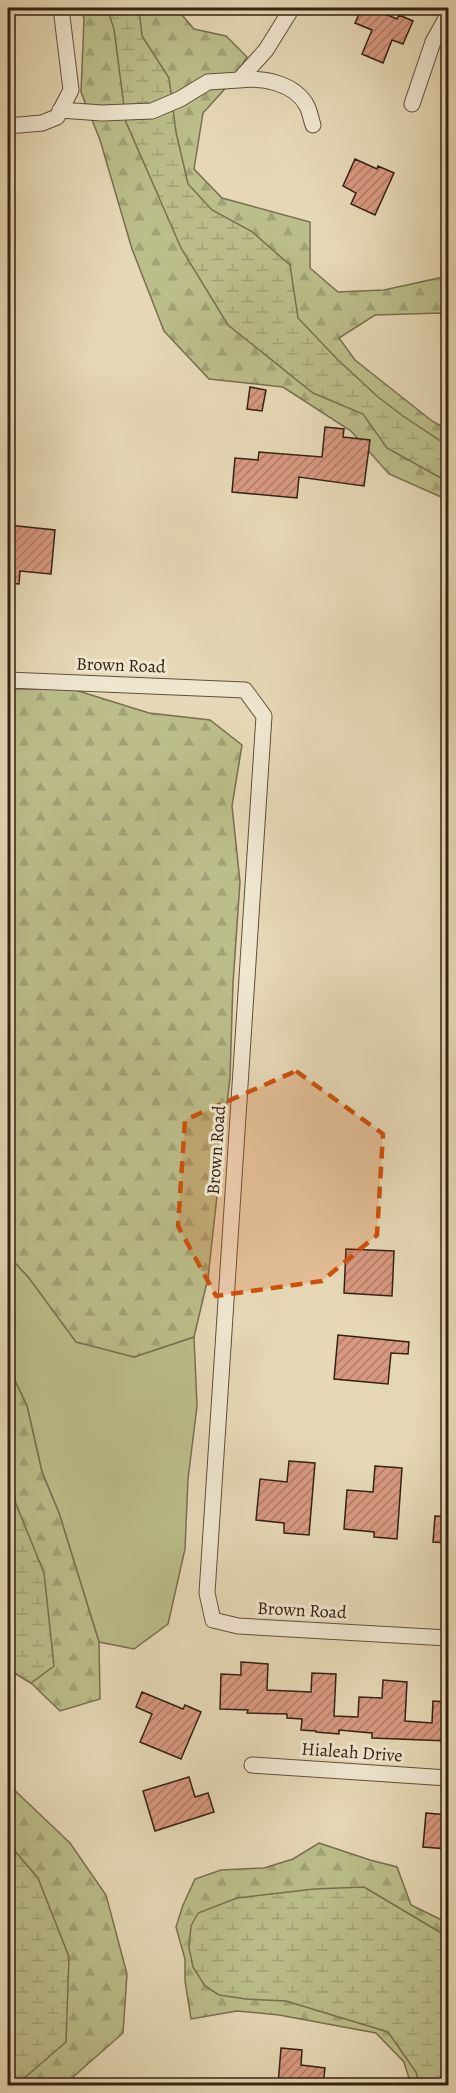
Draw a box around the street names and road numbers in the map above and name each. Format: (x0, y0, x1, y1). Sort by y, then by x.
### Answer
street label: Brown Road (76, 651, 166, 679)
street label: Brown Road (201, 1104, 231, 1196)
street label: Brown Road (257, 1596, 348, 1624)
street label: Hialeah Drive (301, 1736, 403, 1768)

